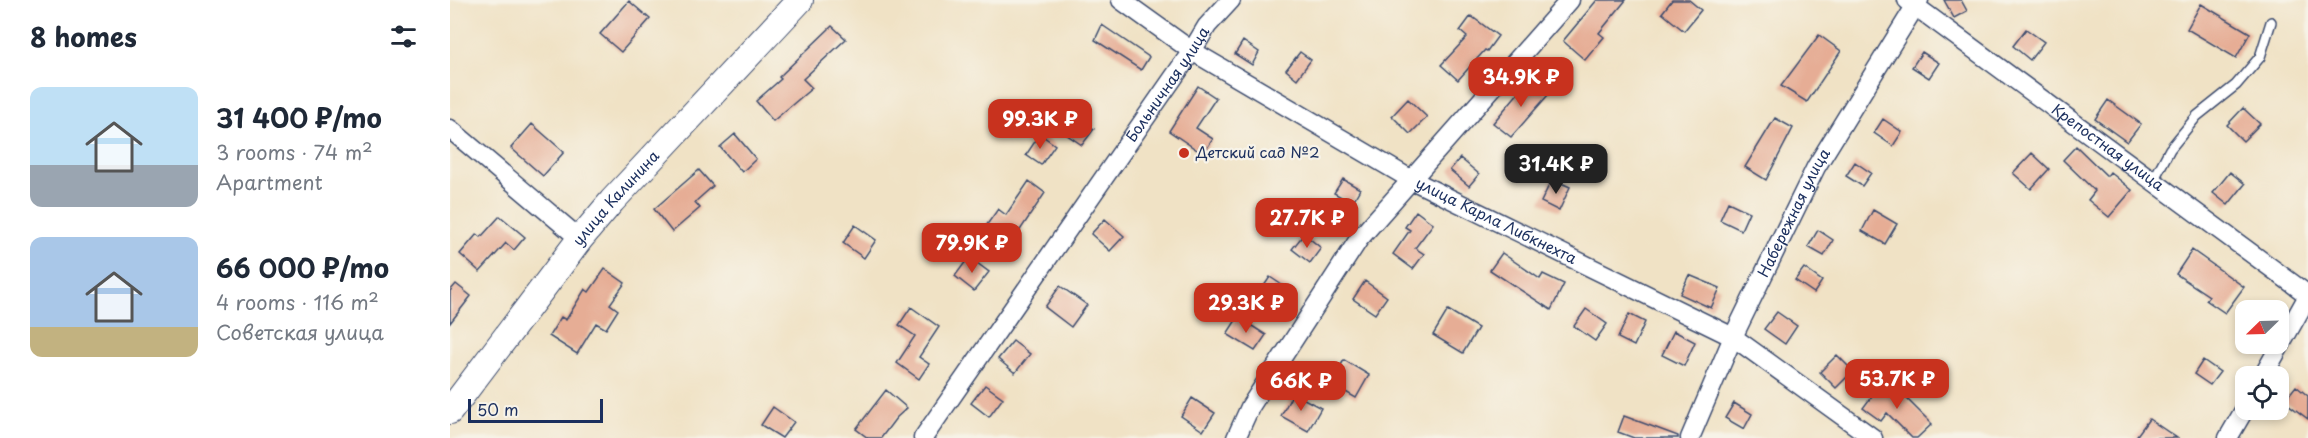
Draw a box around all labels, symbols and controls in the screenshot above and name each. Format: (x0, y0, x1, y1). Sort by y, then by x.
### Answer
text: 8 homes (30, 17, 137, 56)
icon: filters (387, 20, 420, 53)
street label: Больничная улица (1119, 21, 1214, 146)
pin: 34.9K ₽ (1466, 57, 1576, 108)
text: 34.9K ₽ (1482, 61, 1560, 91)
street label: Крепостная улица (2047, 97, 2170, 196)
text: 31 400 ₽/mo (216, 98, 382, 137)
pin: 99.3K ₽ (985, 99, 1095, 150)
text: 99.3K ₽ (1002, 103, 1078, 133)
icon: home (78, 111, 150, 183)
text: 3 rooms · 74 m² (216, 137, 373, 167)
place label: Детский сад №2 (1195, 140, 1320, 163)
street label: Набережная улица (1751, 143, 1835, 281)
street label: улица Калинина (566, 144, 664, 250)
pin: 31.4K ₽ (1501, 144, 1611, 195)
marker: Детский сад №2 (1177, 146, 1191, 160)
text: 31.4K ₽ (1519, 148, 1593, 178)
text: Apartment (216, 167, 323, 197)
street label: улица Карла Либкнехта (1412, 171, 1582, 269)
pin: 27.7K ₽ (1252, 198, 1362, 249)
text: 27.7K ₽ (1269, 202, 1345, 232)
pin: 79.9K ₽ (917, 223, 1027, 274)
text: 79.9K ₽ (936, 227, 1008, 257)
text: 66 000 ₽/mo (216, 248, 389, 287)
icon: home (78, 261, 150, 333)
pin: 29.3K ₽ (1191, 283, 1301, 334)
text: 4 rooms · 116 m² (216, 287, 379, 317)
text: 29.3K ₽ (1208, 287, 1284, 317)
north arrow (2235, 300, 2289, 354)
map controls (2235, 300, 2289, 420)
text: Советская улица (216, 317, 384, 347)
pin: 53.7K ₽ (1842, 359, 1952, 410)
pin: 66K ₽ (1259, 361, 1343, 412)
text: 53.7K ₽ (1859, 363, 1935, 393)
text: 66K ₽ (1270, 365, 1332, 395)
button: locate (2235, 366, 2289, 420)
scale bar (468, 396, 603, 424)
text: 50 m (477, 397, 518, 421)

